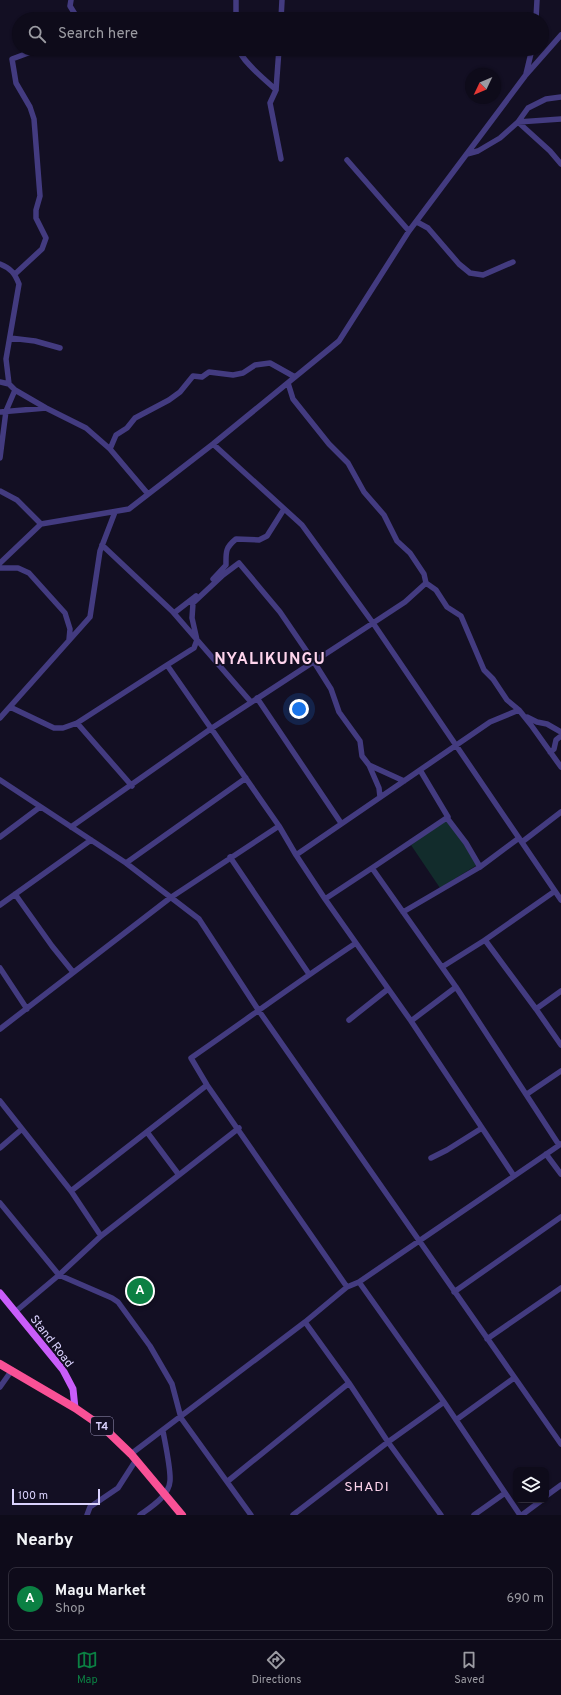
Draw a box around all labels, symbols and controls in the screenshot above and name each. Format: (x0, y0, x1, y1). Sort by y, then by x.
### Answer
search box (12, 12, 549, 56)
icon: search (26, 23, 48, 45)
text: Search here (58, 25, 138, 44)
north arrow (465, 68, 501, 104)
district label: NYALIKUNGU (214, 650, 326, 670)
your location (289, 699, 309, 719)
pin: A (127, 1276, 153, 1306)
street label: Stand Road (26, 1312, 77, 1371)
road number: T4 (91, 1417, 113, 1435)
map controls (513, 1467, 549, 1503)
button: layers (513, 1467, 549, 1503)
district label: SHADI (344, 1479, 390, 1496)
scale bar (12, 1487, 100, 1506)
text: 100 m (18, 1489, 48, 1503)
text: Nearby (16, 1530, 73, 1552)
text: Magu Market (55, 1582, 146, 1601)
text: A (25, 1591, 35, 1607)
text: 690 m (507, 1591, 544, 1607)
text: Shop (55, 1601, 85, 1617)
tab: Map (76, 1649, 98, 1687)
tab: Directions (251, 1649, 301, 1687)
tab: Saved (454, 1649, 485, 1687)

